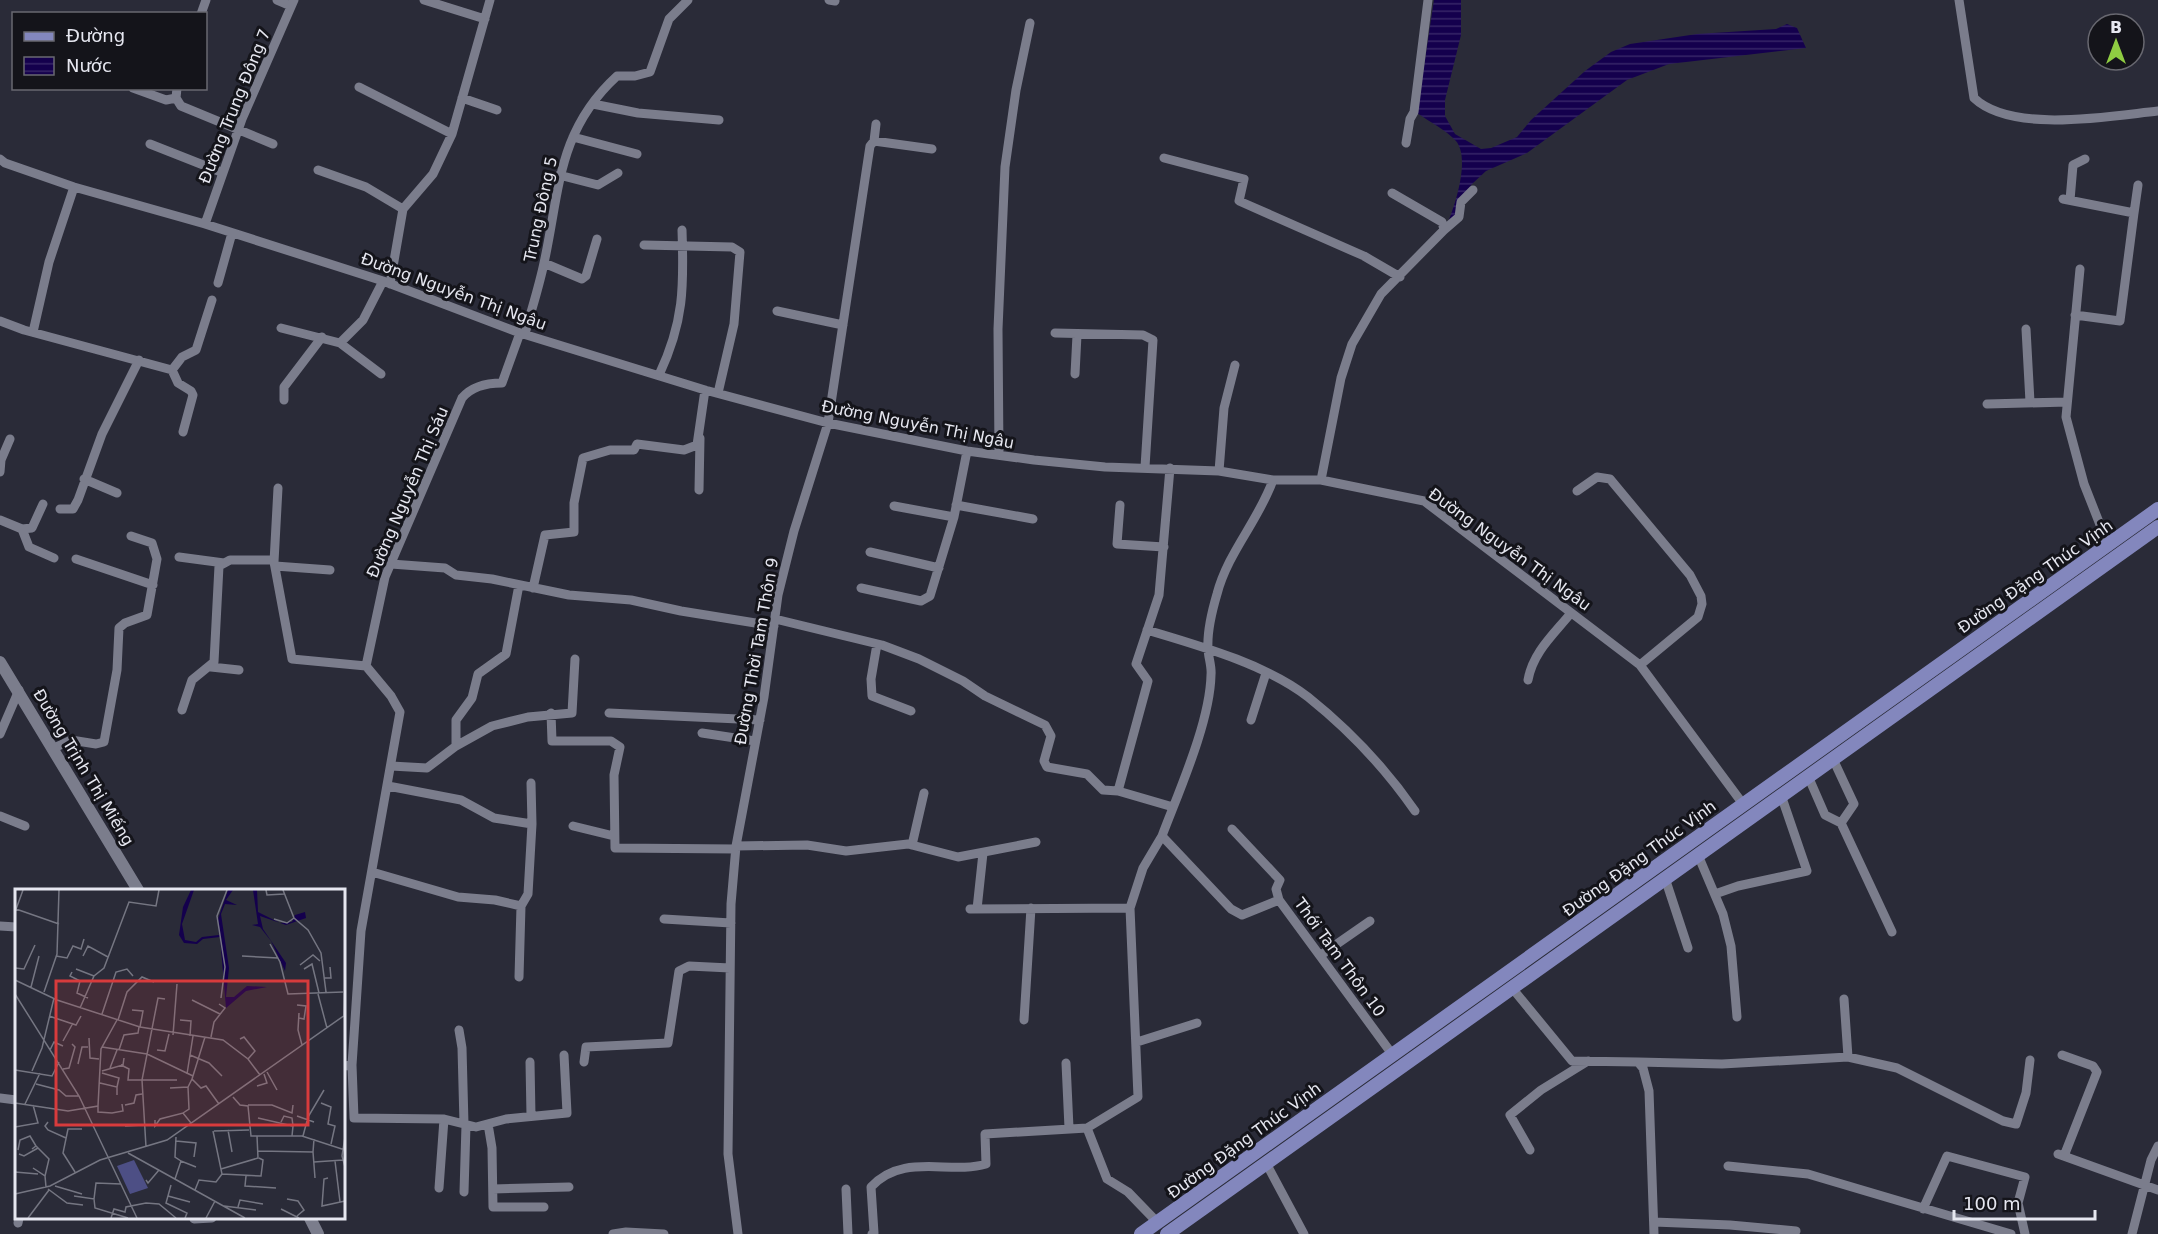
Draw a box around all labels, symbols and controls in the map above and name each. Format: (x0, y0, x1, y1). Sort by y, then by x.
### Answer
legend (12, 12, 207, 90)
north arrow (2086, 12, 2146, 72)
text: B (2110, 18, 2122, 37)
text: Đường (66, 25, 125, 46)
street label: Đường Trung Đông 7 (195, 26, 274, 186)
text: Nước (66, 55, 112, 76)
street label: Trung Đông 5 (520, 155, 561, 265)
street label: Đường Nguyễn Thị Ngâu (358, 249, 549, 334)
street label: Đường Nguyễn Thị Ngâu (820, 396, 1016, 453)
street label: Đường Nguyễn Thị Sáu (363, 404, 452, 581)
street label: Đường Nguyễn Thị Ngâu (1425, 484, 1595, 615)
street label: Đường Đặng Thúc Vịnh (1954, 516, 2116, 637)
street label: Đường Thời Tam Thôn 9 (731, 556, 782, 746)
street label: Đường Trịnh Thị Miếng (29, 685, 138, 849)
street label: Đường Đặng Thúc Vịnh (1559, 796, 1720, 920)
inset map (15, 889, 345, 1219)
street label: Thới Tam Thôn 10 (1290, 893, 1389, 1020)
street label: Đường Đặng Thúc Vịnh (1164, 1078, 1325, 1202)
scale bar (1954, 1183, 2095, 1221)
text: 100 m (1963, 1193, 2021, 1214)

